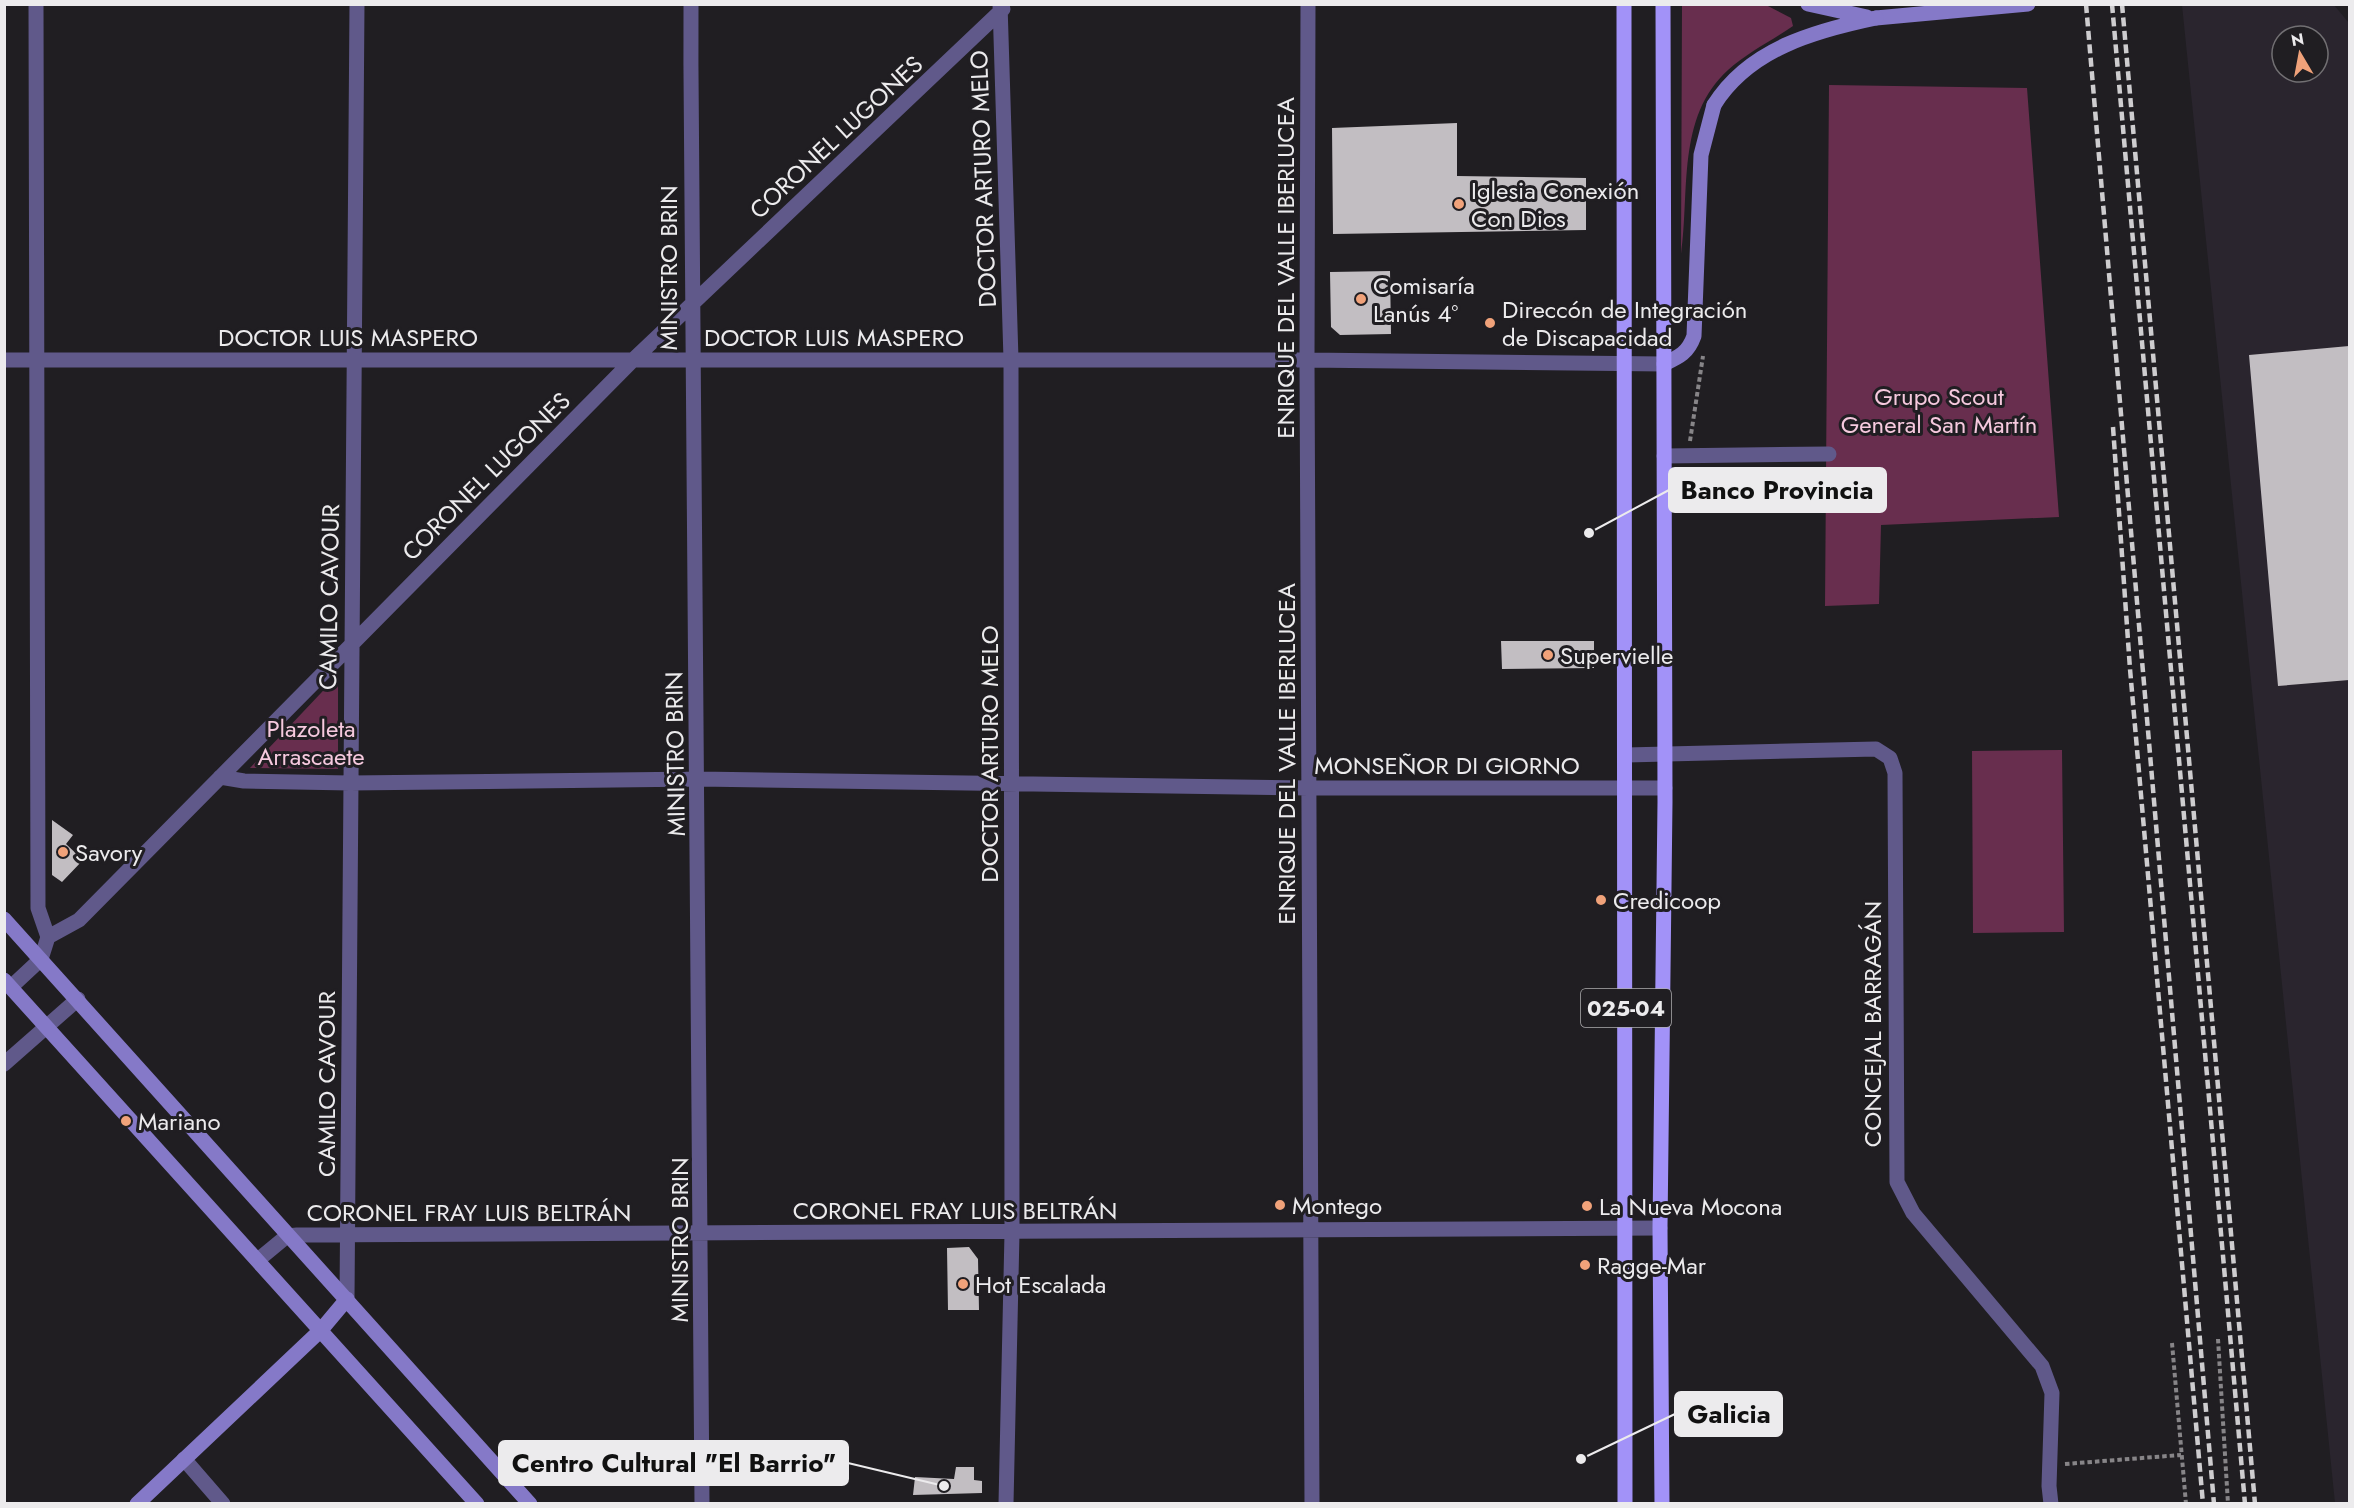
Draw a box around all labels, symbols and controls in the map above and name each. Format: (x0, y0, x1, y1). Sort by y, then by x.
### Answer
north arrow (2270, 24, 2330, 84)
text: N (2289, 27, 2306, 52)
street label: CORONEL LUGONES (741, 47, 931, 227)
street label: DOCTOR ARTURO MELO (961, 50, 1005, 308)
street label: ENRIQUE DEL VALLE IBERLUCEA (1268, 97, 1303, 439)
place label: Iglesia Conexión Con Dios (1471, 173, 1639, 236)
street label: MINISTRO BRIN (651, 185, 686, 351)
marker: Iglesia Conexión Con Dios (1452, 197, 1466, 211)
place label: Comisaría Lanús 4° (1373, 268, 1475, 331)
marker: Comisaría Lanús 4° (1354, 292, 1368, 306)
place label: Direccón de Integración de Discapacidad (1502, 292, 1747, 355)
marker: Direccón de Integración de Discapacidad (1483, 316, 1497, 330)
street label: DOCTOR LUIS MASPERO (218, 320, 478, 355)
street label: DOCTOR LUIS MASPERO (704, 320, 964, 355)
park label: Grupo Scout General San Martín (1841, 379, 2037, 442)
street label: CORONEL LUGONES (394, 384, 578, 568)
callout: Banco Provincia (1669, 468, 1886, 512)
text: Banco Provincia (1681, 471, 1874, 509)
street label: CAMILO CAVOUR (310, 503, 348, 690)
street label: ENRIQUE DEL VALLE IBERLUCEA (1269, 583, 1304, 925)
street label: DOCTOR ARTURO MELO (972, 625, 1007, 883)
place label: Supervielle (1560, 638, 1673, 673)
marker: Supervielle (1541, 648, 1555, 662)
street label: MINISTRO BRIN (656, 671, 694, 837)
park label: Plazoleta Arrascaete (257, 711, 365, 774)
street label: MONSEÑOR DI GIORNO (1314, 748, 1580, 783)
place label: Savory (75, 835, 143, 870)
marker: Savory (56, 845, 70, 859)
place label: Credicoop (1613, 883, 1721, 918)
marker: Credicoop (1594, 893, 1608, 907)
street label: CONCEJAL BARRAGÁN (1855, 901, 1890, 1147)
road number: 025-04 (1581, 989, 1671, 1027)
street label: CAMILO CAVOUR (309, 990, 344, 1177)
place label: Mariano (138, 1104, 221, 1139)
marker: Mariano (119, 1114, 133, 1128)
street label: MINISTRO BRIN (662, 1157, 697, 1323)
place label: Montego (1292, 1188, 1382, 1223)
place label: La Nueva Mocona (1599, 1189, 1782, 1224)
street label: CORONEL FRAY LUIS BELTRÁN (793, 1193, 1117, 1228)
street label: CORONEL FRAY LUIS BELTRÁN (307, 1195, 631, 1230)
marker: Montego (1273, 1198, 1287, 1212)
marker: La Nueva Mocona (1580, 1199, 1594, 1213)
place label: Ragge-Mar (1597, 1248, 1707, 1283)
marker: Ragge-Mar (1578, 1258, 1592, 1272)
place label: Hot Escalada (975, 1267, 1106, 1302)
marker: Hot Escalada (956, 1277, 970, 1291)
callout: Galicia (1675, 1392, 1782, 1436)
text: Galicia (1687, 1395, 1771, 1433)
callout: Centro Cultural "El Barrio" (499, 1441, 848, 1485)
text: Centro Cultural "El Barrio" (512, 1444, 836, 1482)

